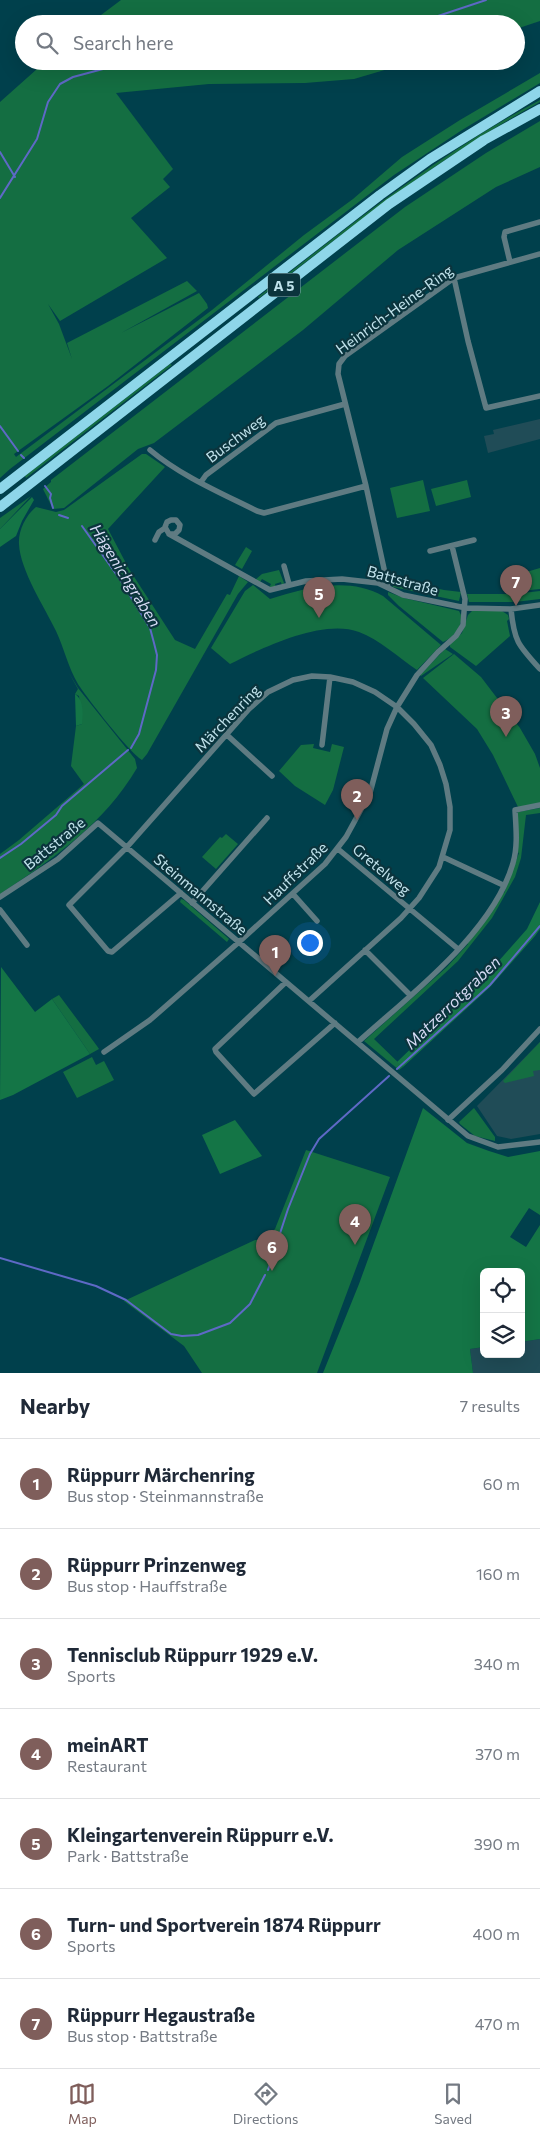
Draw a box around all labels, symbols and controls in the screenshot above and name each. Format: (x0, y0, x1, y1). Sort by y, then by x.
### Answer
search box (15, 15, 525, 70)
icon: search (33, 29, 61, 57)
text: Search here (73, 31, 173, 54)
street label: Heinrich-Heine-Ring (332, 260, 456, 358)
road number: A 5 (268, 274, 300, 296)
street label: Buschweg (202, 410, 268, 466)
water label: Hägenichgraben (87, 520, 165, 630)
street label: Battstraße (365, 561, 441, 599)
pin: 7 (500, 565, 532, 606)
pin: 5 (303, 577, 335, 618)
street label: Märchenring (190, 681, 264, 755)
pin: 3 (490, 696, 522, 737)
pin: 2 (341, 779, 373, 820)
street label: Battstraße (20, 813, 88, 873)
street label: Hauffstraße (259, 838, 331, 908)
street label: Gretelweg (349, 840, 415, 898)
street label: Steinmannstraße (150, 850, 252, 938)
your location (297, 930, 323, 956)
pin: 1 (259, 935, 291, 976)
water label: Matzerrotgraben (400, 952, 504, 1052)
pin: 4 (339, 1204, 371, 1245)
pin: 6 (256, 1230, 288, 1271)
map controls (480, 1268, 525, 1358)
button: locate (480, 1268, 525, 1313)
button: layers (480, 1313, 525, 1358)
text: Nearby (20, 1393, 90, 1418)
text: 7 results (460, 1396, 520, 1415)
text: Rüppurr Märchenring (67, 1463, 255, 1486)
text: 1 (32, 1474, 40, 1493)
text: 60 m (483, 1474, 520, 1493)
text: Bus stop · Steinmannstraße (67, 1486, 264, 1505)
text: Rüppurr Prinzenweg (67, 1553, 246, 1576)
text: 2 (31, 1564, 41, 1583)
text: 160 m (476, 1564, 520, 1583)
text: Bus stop · Hauffstraße (67, 1576, 227, 1595)
text: Tennisclub Rüppurr 1929 e.V. (67, 1643, 318, 1666)
text: 3 (31, 1654, 41, 1673)
text: 340 m (474, 1654, 520, 1673)
text: Sports (67, 1666, 116, 1685)
text: meinART (67, 1733, 149, 1756)
text: 4 (31, 1744, 41, 1763)
text: 370 m (475, 1744, 520, 1763)
text: Restaurant (67, 1756, 147, 1775)
text: Kleingartenverein Rüppurr e.V. (67, 1823, 334, 1846)
text: 5 (31, 1834, 41, 1853)
text: 390 m (474, 1834, 520, 1853)
text: Park · Battstraße (67, 1846, 189, 1865)
text: Turn- und Sportverein 1874 Rüppurr (67, 1913, 381, 1936)
text: 6 (31, 1924, 41, 1943)
text: 400 m (472, 1924, 520, 1943)
text: Sports (67, 1936, 116, 1955)
text: Rüppurr Hegaustraße (67, 2003, 255, 2026)
text: 7 (32, 2014, 40, 2033)
text: 470 m (475, 2014, 520, 2033)
text: Bus stop · Battstraße (67, 2026, 218, 2045)
tab: Map (68, 2080, 97, 2127)
tab: Directions (233, 2080, 298, 2127)
tab: Saved (434, 2080, 472, 2127)

